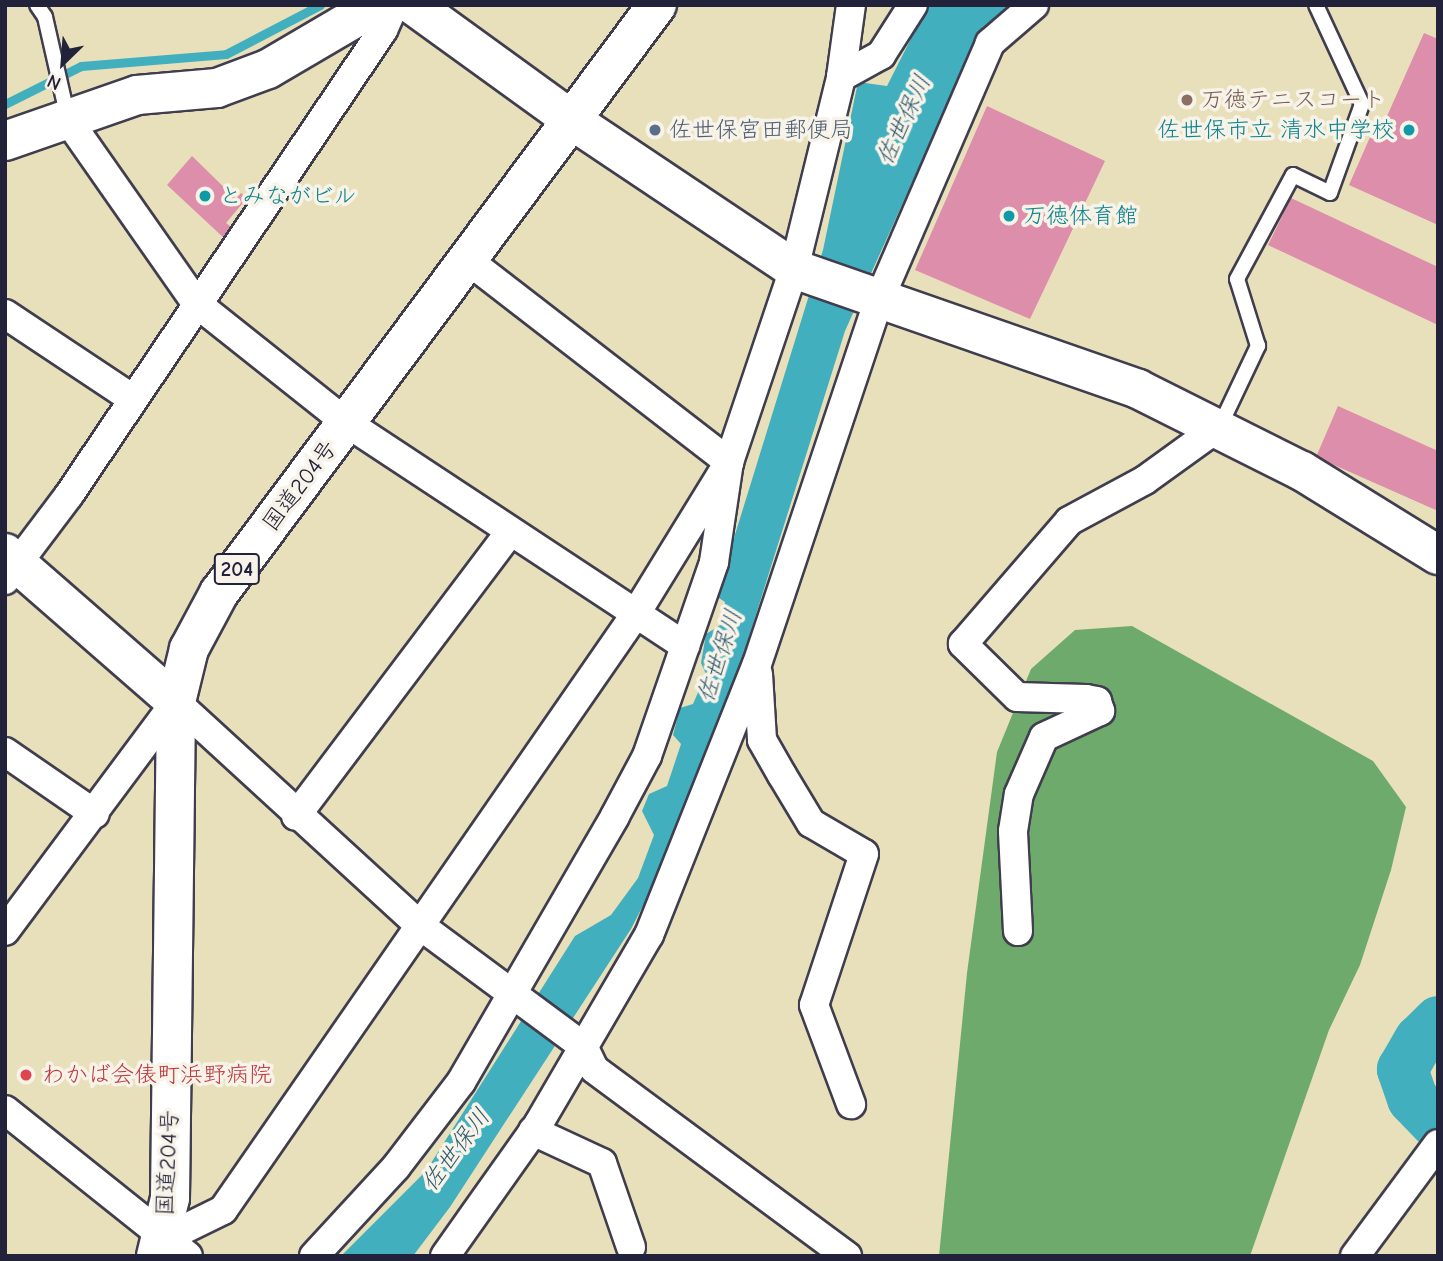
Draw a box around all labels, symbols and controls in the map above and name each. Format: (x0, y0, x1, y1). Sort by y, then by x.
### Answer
north arrow (28, 28, 98, 98)
text: N (44, 69, 64, 95)
water label: 佐世保川 (871, 70, 937, 170)
place label: 万徳テニスコート (1201, 86, 1385, 114)
marker: 万徳テニスコート (1179, 92, 1195, 108)
place label: 佐世保宮田郵便局 (669, 116, 853, 144)
place label: 佐世保市立 清水中学校 (1157, 116, 1395, 144)
marker: 佐世保宮田郵便局 (647, 122, 663, 138)
marker: 佐世保市立 清水中学校 (1401, 122, 1417, 138)
place label: とみながビル (219, 182, 357, 210)
marker: とみながビル (197, 188, 213, 204)
place label: 万徳体育館 (1023, 202, 1138, 230)
marker: 万徳体育館 (1001, 208, 1017, 224)
street label: 国道204号 (257, 435, 343, 537)
road number: 204 (212, 552, 262, 586)
water label: 佐世保川 (691, 606, 749, 706)
place label: わかば会俵町浜野病院 (42, 1061, 272, 1089)
marker: わかば会俵町浜野病院 (16, 1065, 36, 1085)
water label: 佐世保川 (416, 1103, 496, 1197)
street label: 国道204号 (151, 1109, 185, 1217)

